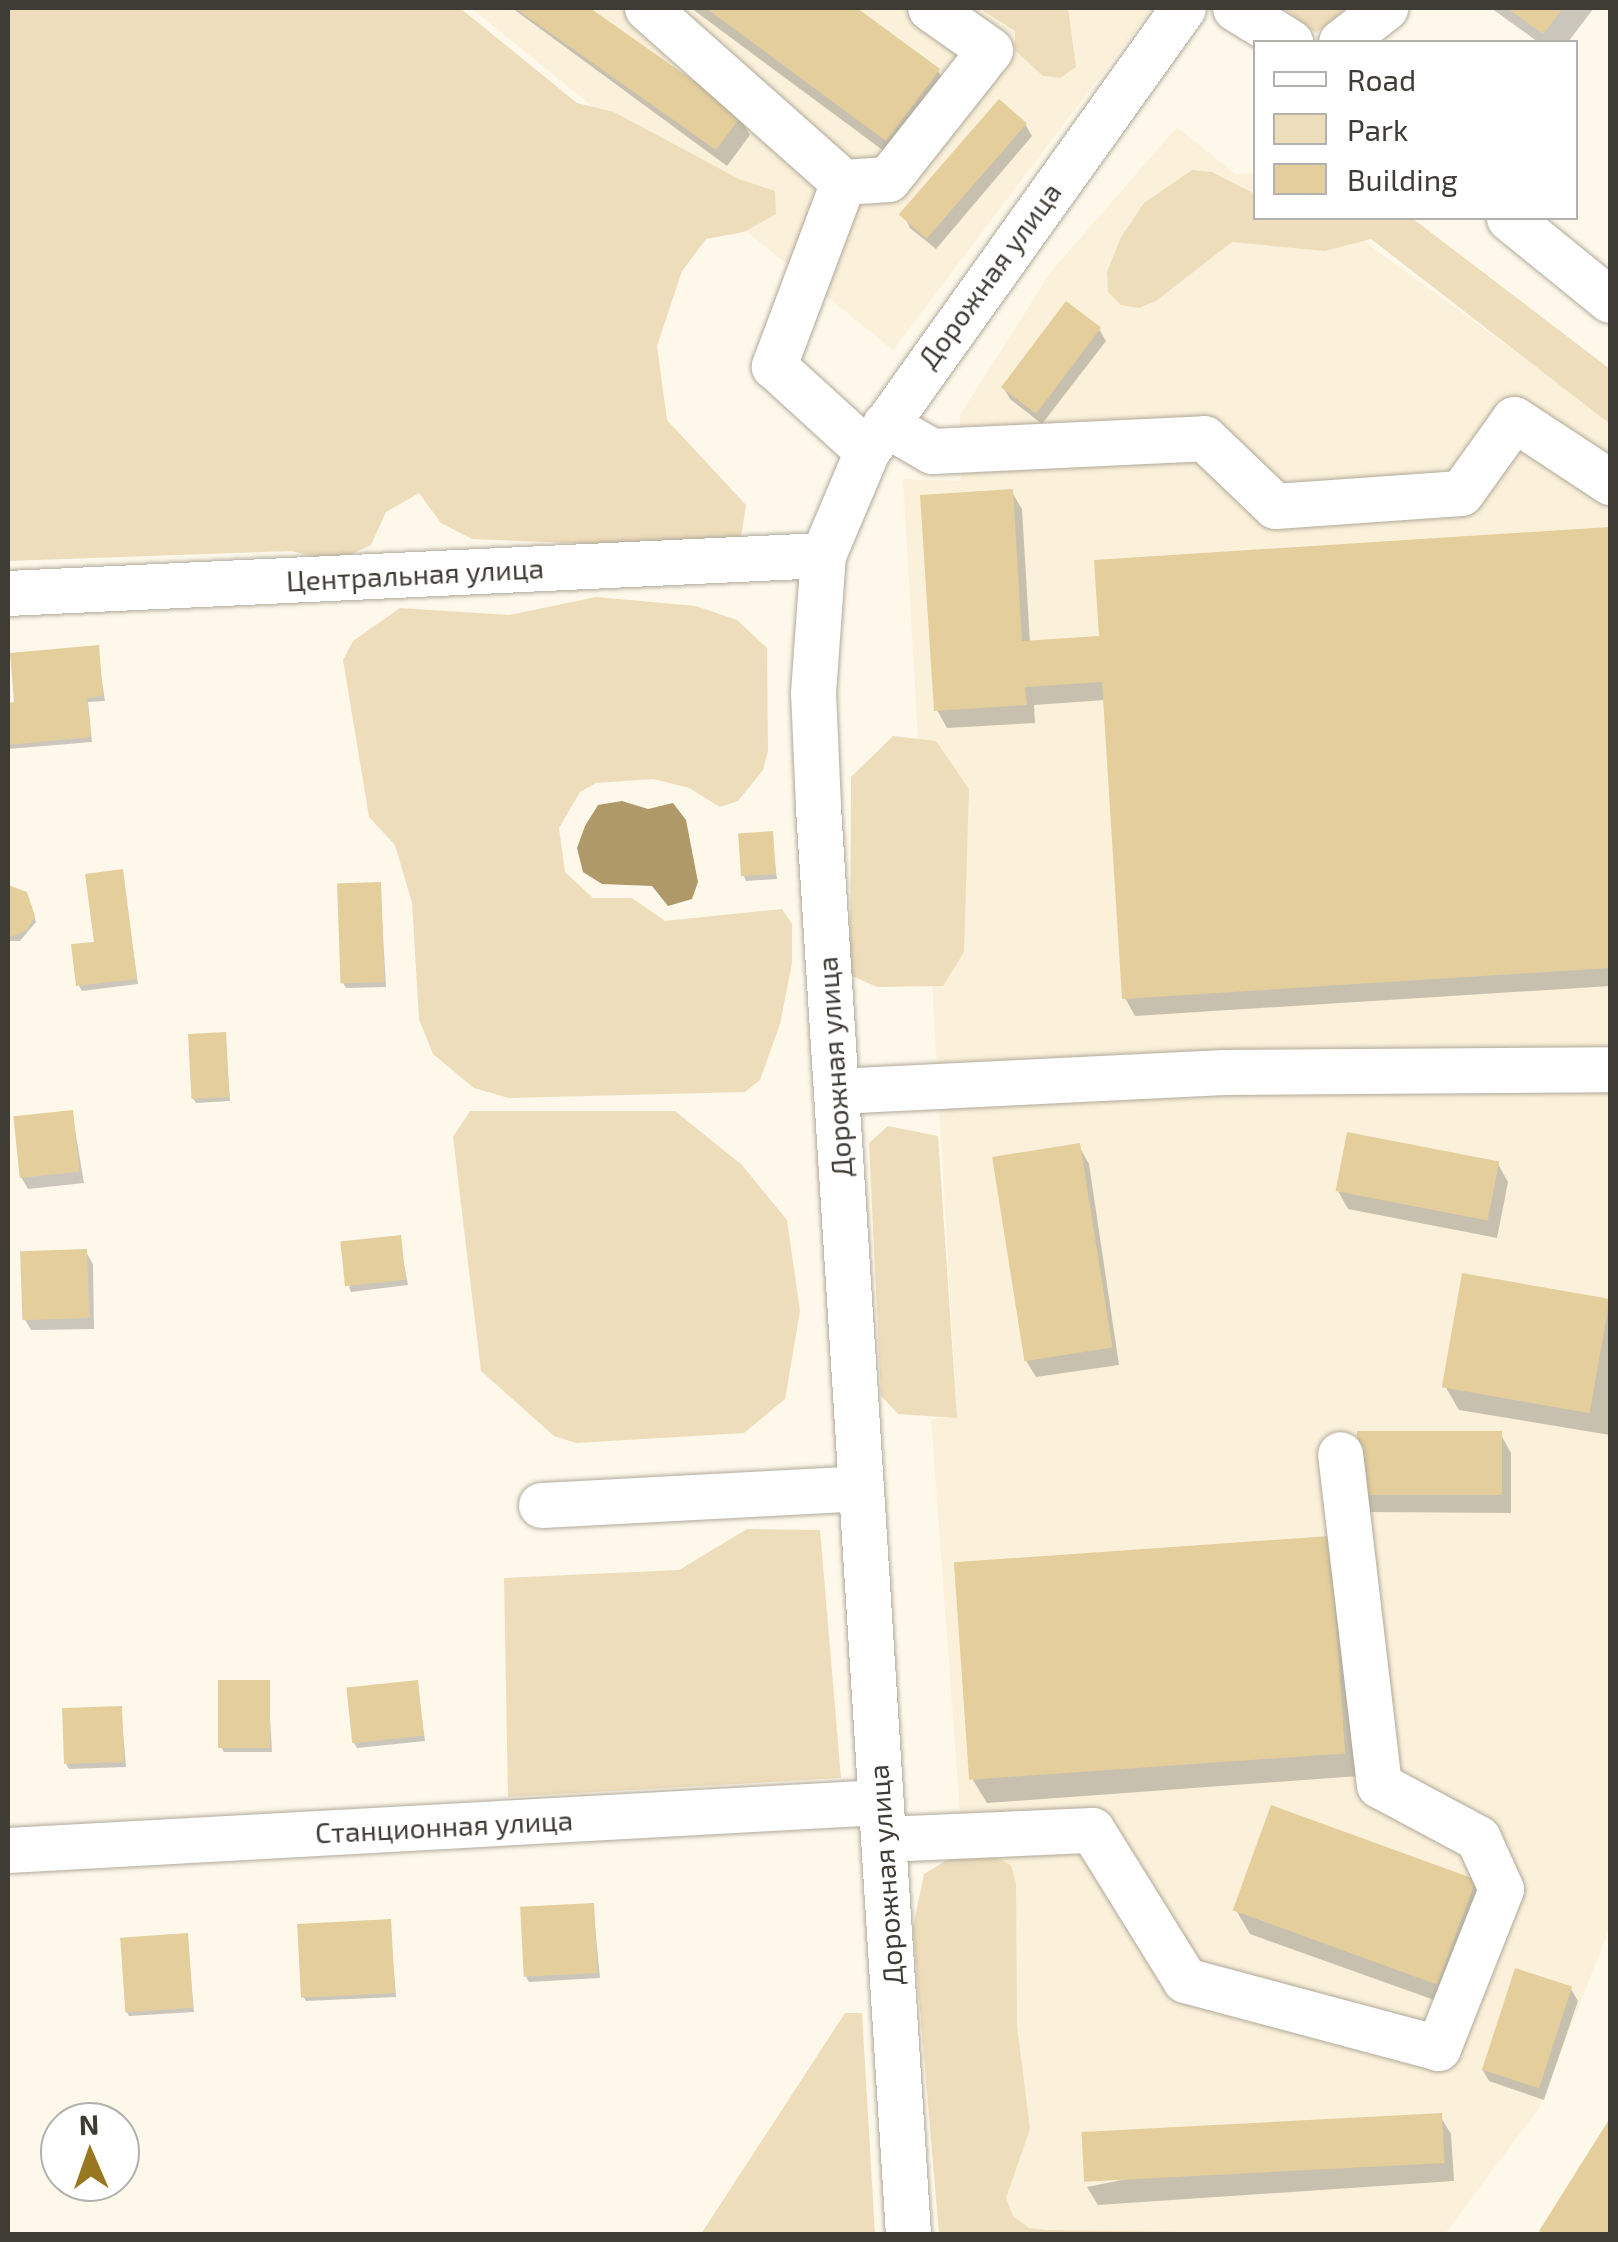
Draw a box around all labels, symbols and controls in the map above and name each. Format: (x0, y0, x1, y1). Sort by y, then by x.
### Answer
legend (1253, 40, 1578, 220)
text: Road (1347, 61, 1416, 97)
text: Park (1347, 111, 1408, 147)
text: Building (1347, 161, 1458, 197)
street label: Дорожная улица (910, 176, 1068, 374)
street label: Центральная улица (285, 550, 545, 598)
street label: Дорожная улица (810, 956, 858, 1178)
street label: Дорожная улица (861, 1764, 909, 1986)
street label: Станционная улица (314, 1802, 574, 1850)
north arrow (40, 2102, 140, 2202)
text: N (78, 2107, 100, 2141)

